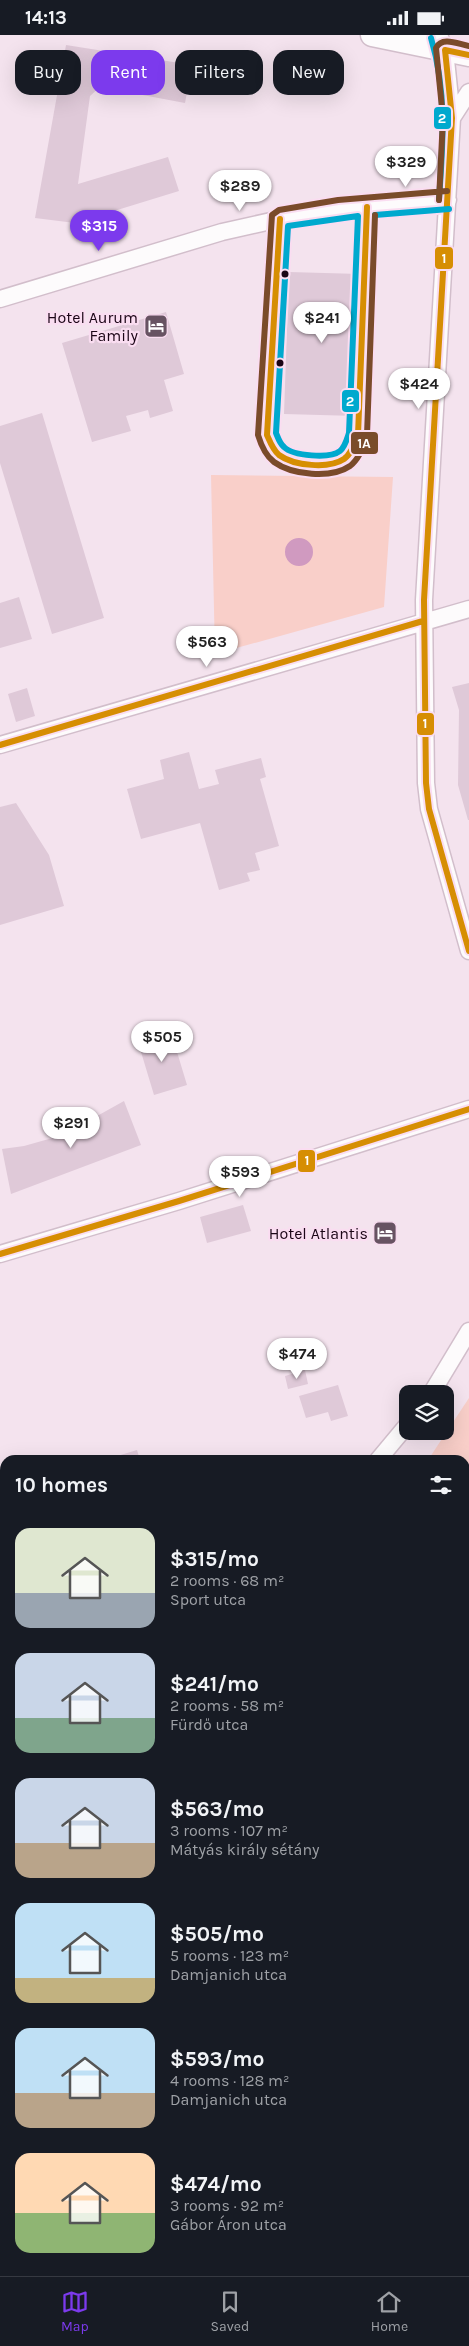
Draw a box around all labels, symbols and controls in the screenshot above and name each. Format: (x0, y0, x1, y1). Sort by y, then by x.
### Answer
text: 14:13 (25, 7, 67, 29)
chip: Buy (15, 50, 81, 95)
chip: Rent (91, 50, 165, 95)
chip: Filters (175, 50, 263, 95)
chip: New (273, 50, 344, 95)
line badge: 2 (433, 106, 452, 130)
text: 2 (438, 110, 446, 127)
pin: $329 (376, 145, 436, 188)
text: $329 (386, 152, 426, 171)
pin: $289 (210, 169, 270, 212)
text: $289 (220, 176, 260, 195)
pin: $315 (69, 209, 129, 252)
text: $315 (81, 216, 117, 235)
line badge: 1 (434, 246, 454, 270)
text: 1 (442, 250, 447, 267)
unlabelled marker (280, 269, 290, 279)
pin: $241 (292, 301, 352, 344)
place label: Hotel Aurum Family (47, 308, 139, 345)
text: $241 (304, 308, 340, 327)
hotel icon: Hotel Aurum Family (143, 313, 169, 339)
unlabelled marker (275, 358, 285, 368)
pin: $424 (389, 367, 449, 410)
text: $424 (399, 374, 439, 393)
line badge: 2 (341, 389, 360, 413)
text: 2 (346, 393, 354, 410)
line badge: 1A (350, 431, 379, 455)
text: 1A (357, 435, 371, 452)
pin: $563 (177, 625, 237, 668)
text: $563 (187, 632, 227, 651)
line badge: 1 (416, 712, 435, 736)
text: 1 (423, 715, 428, 732)
pin: $505 (132, 1021, 192, 1063)
text: $505 (142, 1027, 182, 1046)
pin: $291 (41, 1107, 101, 1149)
text: $291 (53, 1113, 89, 1132)
line badge: 1 (297, 1149, 316, 1173)
text: 1 (305, 1152, 310, 1169)
pin: $593 (210, 1155, 270, 1198)
text: $593 (220, 1162, 260, 1181)
hotel icon: Hotel Atlantis (372, 1220, 398, 1246)
place label: Hotel Atlantis (269, 1224, 368, 1243)
pin: $474 (267, 1337, 327, 1380)
text: $474 (278, 1344, 316, 1363)
map controls (399, 1385, 454, 1440)
button: layers (399, 1385, 454, 1440)
icon: filters (427, 1471, 455, 1499)
text: 10 homes (15, 1473, 108, 1497)
text: $315/mo (170, 1547, 259, 1571)
icon: home (55, 1548, 115, 1608)
text: 2 rooms · 68 m² (170, 1571, 284, 1590)
text: Sport utca (170, 1590, 246, 1609)
text: $241/mo (170, 1672, 259, 1696)
icon: home (55, 1673, 115, 1733)
text: 2 rooms · 58 m² (170, 1696, 284, 1715)
text: Fürdő utca (170, 1715, 248, 1734)
text: $563/mo (170, 1797, 264, 1821)
icon: home (55, 1798, 115, 1858)
text: 3 rooms · 107 m² (170, 1821, 288, 1840)
text: Mátyás király sétány (170, 1840, 320, 1859)
text: $505/mo (170, 1922, 264, 1946)
icon: home (55, 1923, 115, 1983)
text: 5 rooms · 123 m² (170, 1946, 289, 1965)
text: Damjanich utca (170, 1965, 287, 1984)
text: $593/mo (170, 2047, 264, 2071)
icon: home (55, 2048, 115, 2108)
text: 4 rooms · 128 m² (170, 2071, 289, 2090)
text: Damjanich utca (170, 2090, 287, 2109)
text: $474/mo (170, 2172, 262, 2196)
icon: home (55, 2173, 115, 2233)
text: 3 rooms · 92 m² (170, 2196, 284, 2215)
text: Gábor Áron utca (170, 2215, 287, 2234)
tab: Map (61, 2288, 89, 2335)
tab: Saved (210, 2288, 249, 2335)
tab: Home (371, 2288, 408, 2335)

